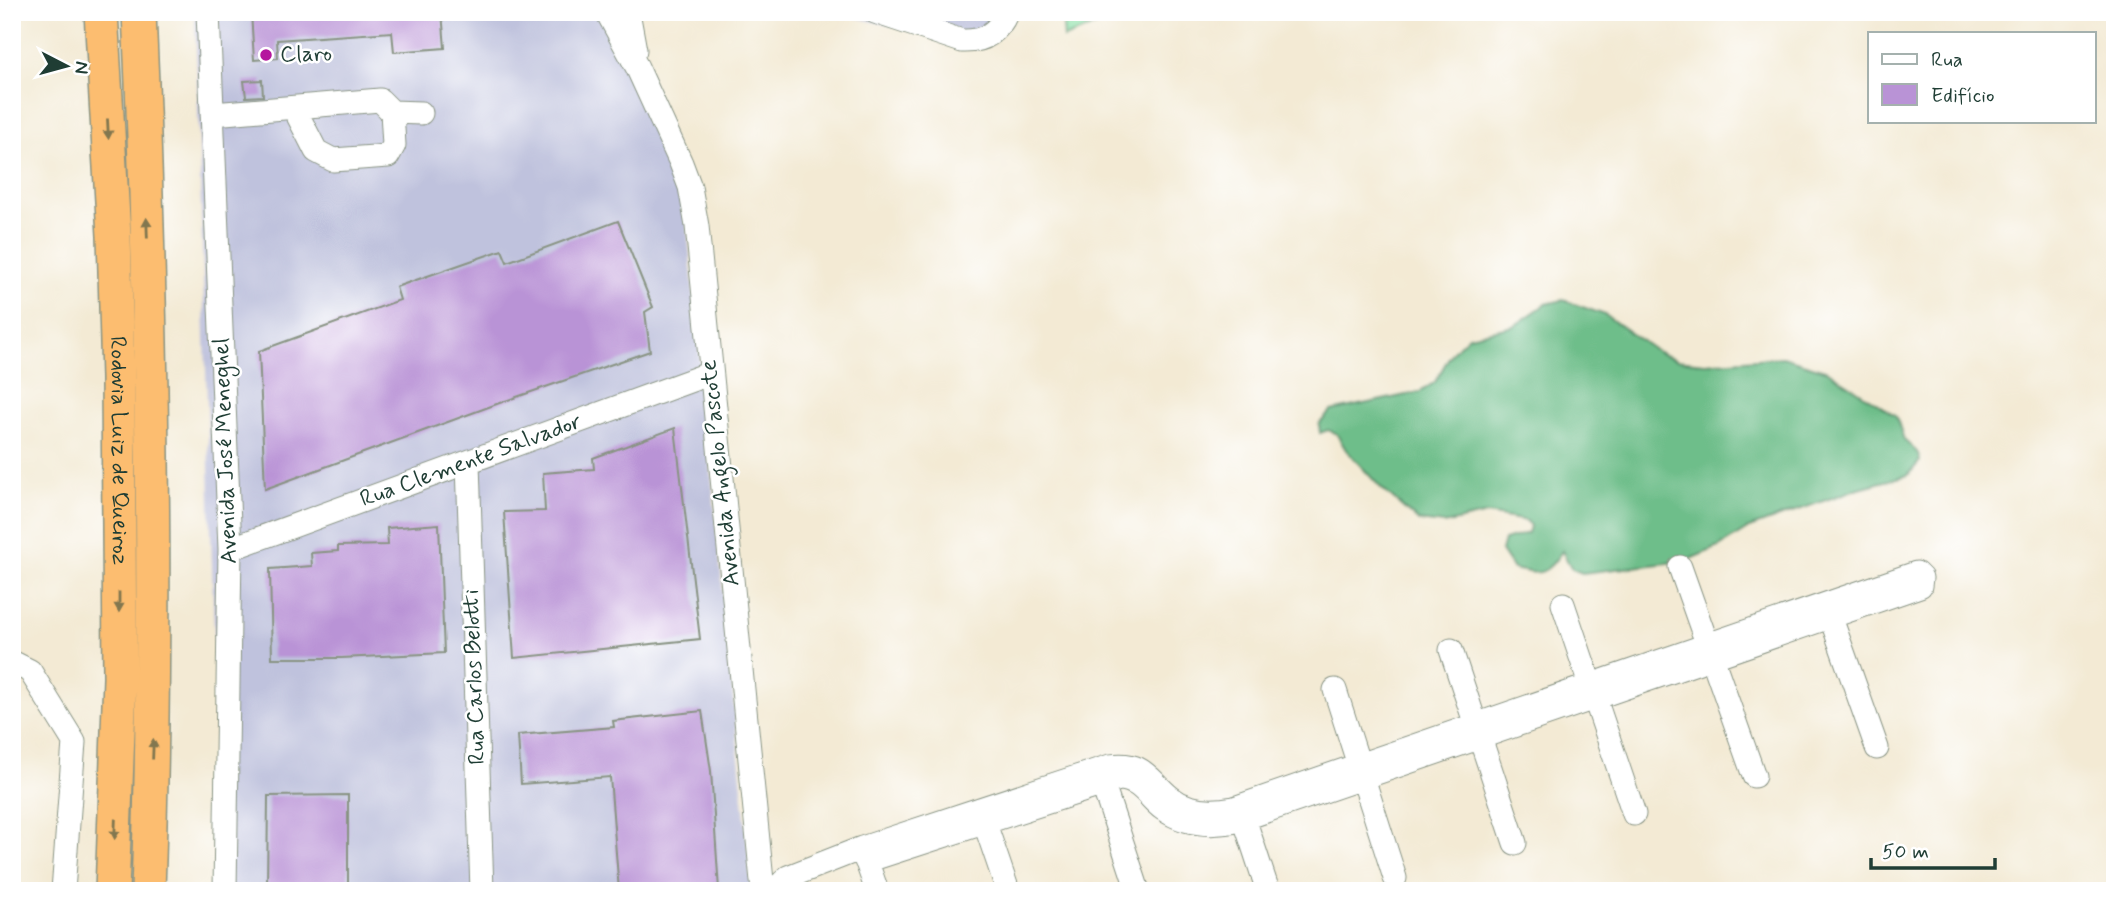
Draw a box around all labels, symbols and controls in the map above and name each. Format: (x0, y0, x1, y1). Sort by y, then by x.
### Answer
north arrow (32, 32, 102, 102)
legend (1868, 32, 2096, 122)
place label: Claro (280, 40, 332, 70)
text: Rua (1931, 46, 1963, 74)
marker: Claro (258, 47, 274, 63)
text: N (68, 60, 95, 75)
text: Edifício (1931, 82, 1995, 110)
one-way arrow (103, 119, 114, 141)
one-way arrow (141, 216, 152, 238)
street label: Rodovia Luiz de Queiroz (102, 336, 134, 565)
street label: Avenida José Meneghel (207, 337, 247, 565)
street label: Avenida Angelo Pascote (694, 358, 750, 588)
street label: Rua Clemente Salvador (356, 407, 586, 515)
street label: Rua Carlos Belotti (457, 589, 493, 765)
one-way arrow (113, 591, 125, 613)
one-way arrow (147, 738, 158, 760)
one-way arrow (109, 818, 120, 840)
scale bar (1871, 826, 1996, 870)
text: 50 m (1882, 838, 1929, 866)

